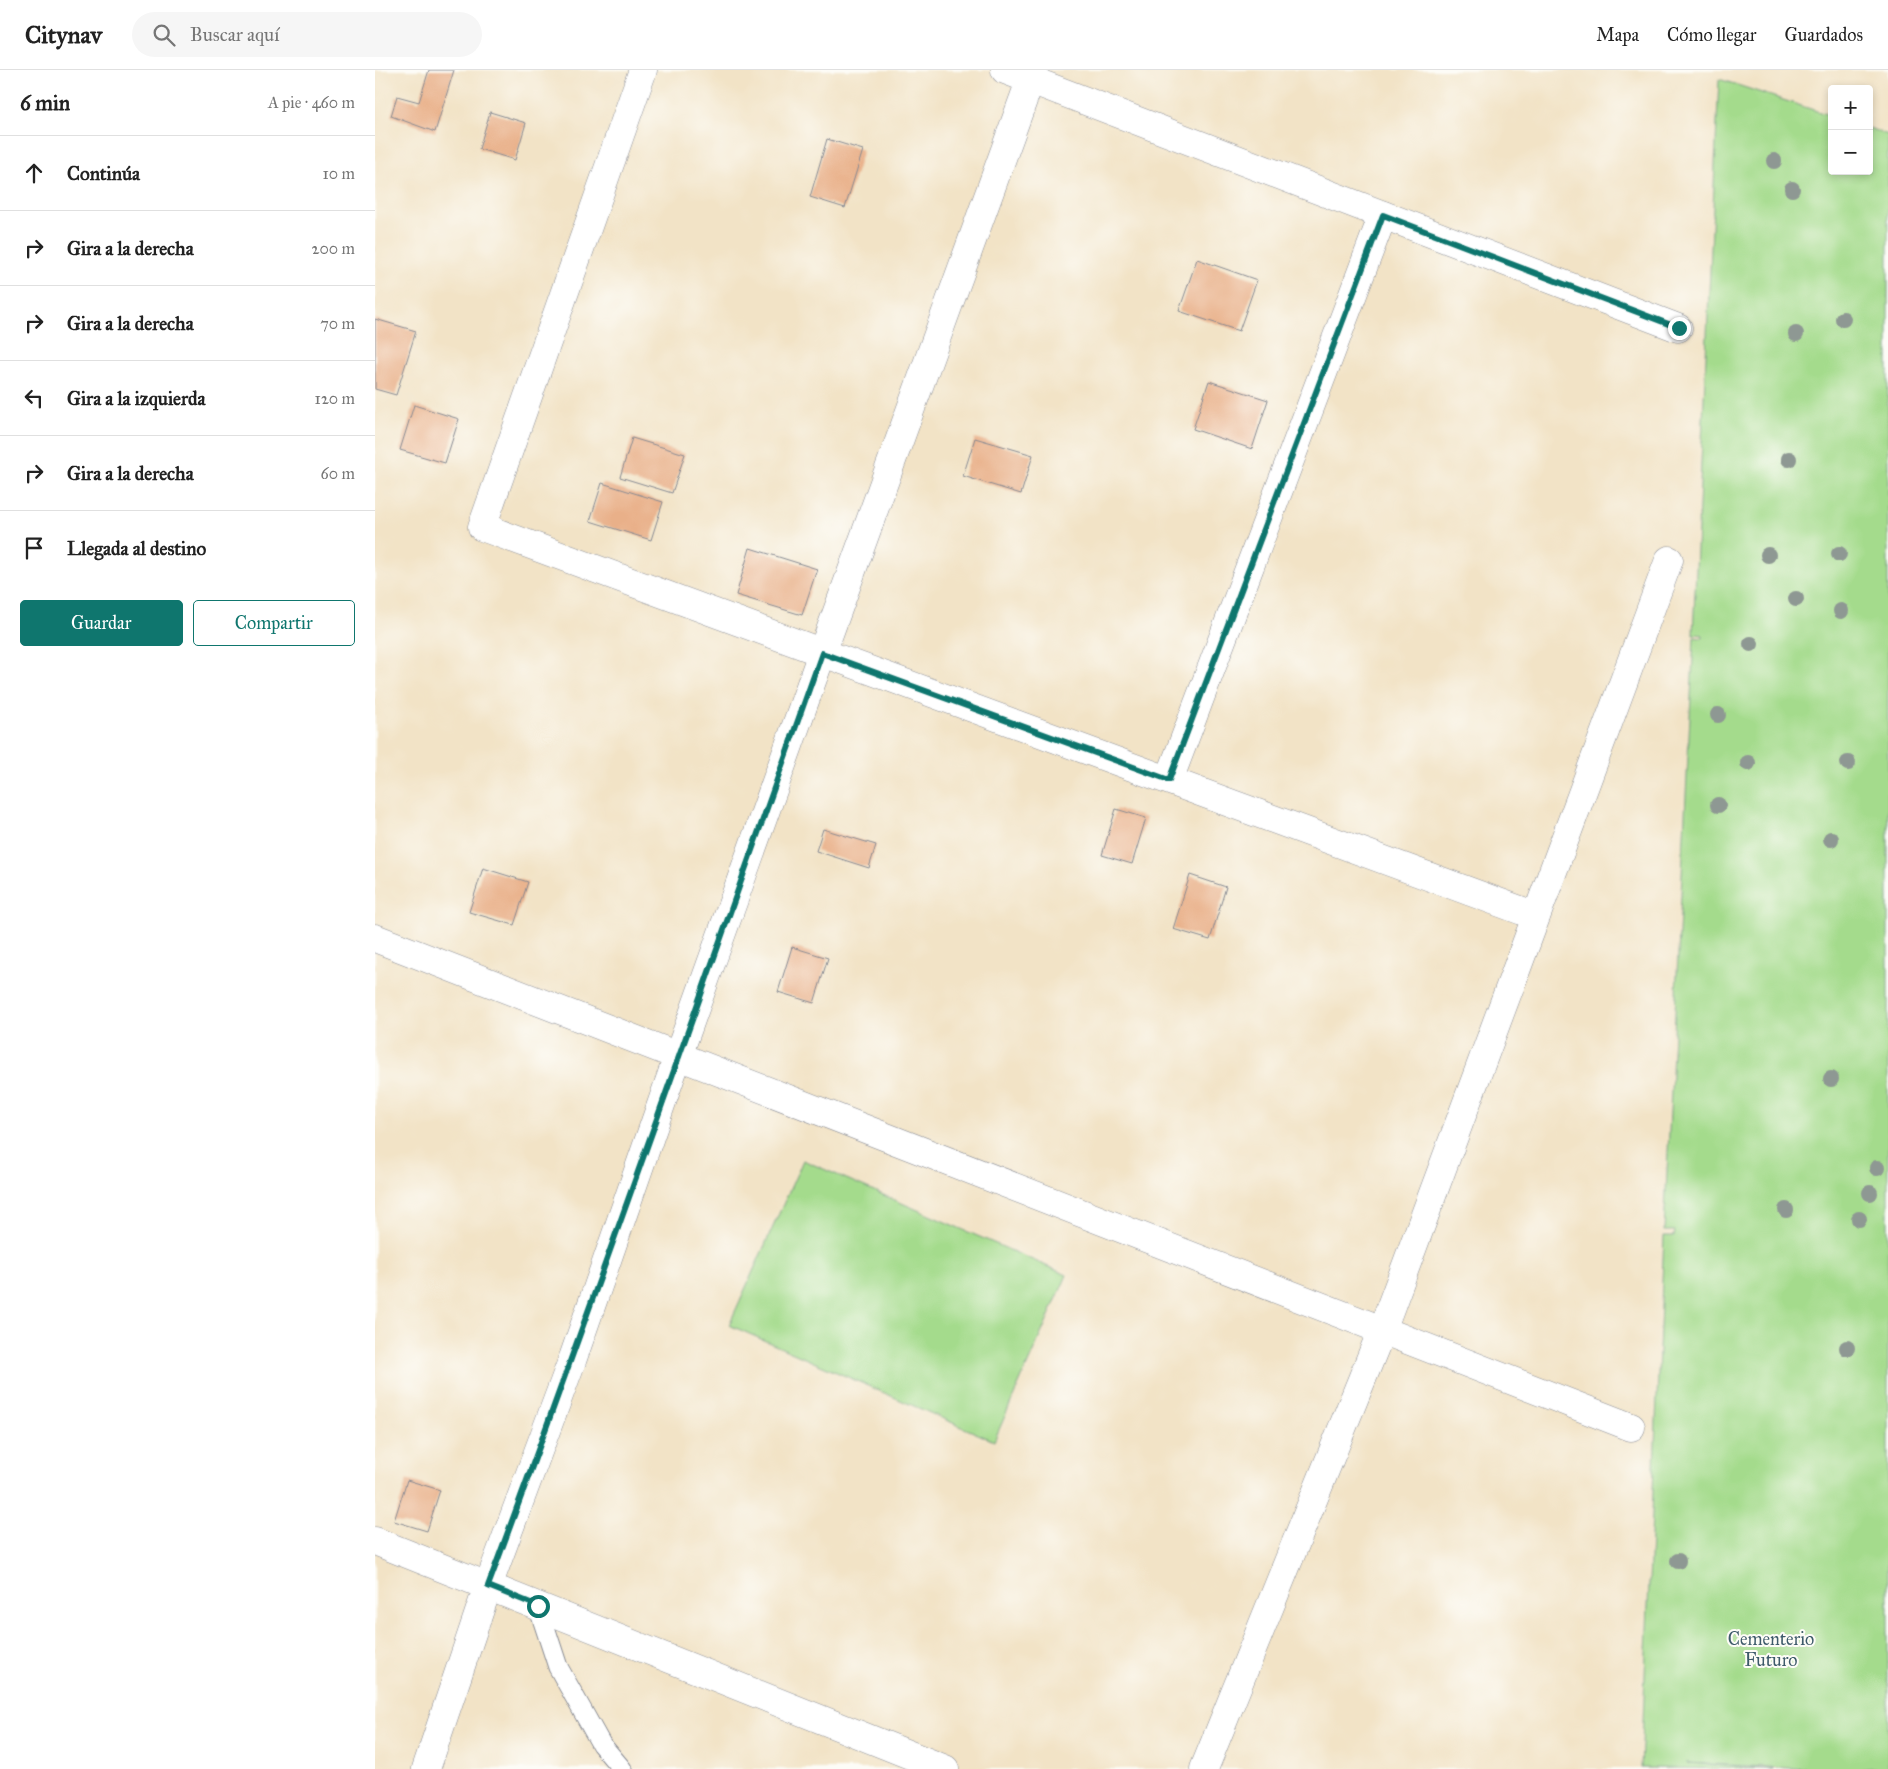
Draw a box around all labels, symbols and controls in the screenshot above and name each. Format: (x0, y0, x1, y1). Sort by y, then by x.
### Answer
search box (132, 12, 482, 57)
text: Citynav (25, 20, 102, 50)
icon: search (150, 21, 178, 49)
text: Buscar aquí (190, 23, 279, 46)
text: Mapa (1596, 24, 1639, 46)
text: Cómo llegar (1667, 24, 1757, 46)
text: Guardados (1785, 24, 1863, 46)
map controls (1828, 85, 1873, 175)
button: + (1828, 85, 1873, 130)
text: 6 min (20, 90, 70, 116)
text: A pie · 460 m (268, 93, 355, 112)
button: − (1828, 130, 1873, 175)
icon: ahead (20, 159, 48, 187)
text: Continúa (67, 162, 140, 185)
text: 10 m (323, 164, 355, 183)
icon: right (20, 234, 48, 262)
text: Gira a la derecha (67, 237, 194, 260)
text: 200 m (312, 239, 355, 258)
icon: right (20, 309, 48, 337)
text: Gira a la derecha (67, 312, 194, 335)
text: 70 m (320, 314, 355, 333)
route end (1668, 317, 1691, 340)
icon: left (20, 384, 48, 412)
text: Gira a la izquierda (67, 387, 206, 410)
text: 120 m (315, 389, 355, 408)
icon: right (20, 459, 48, 487)
text: Gira a la derecha (67, 462, 194, 485)
text: 60 m (321, 464, 355, 483)
icon: arrive (20, 534, 48, 562)
text: Llegada al destino (67, 537, 206, 560)
button: Guardar (20, 600, 183, 646)
button: Compartir (193, 600, 355, 646)
route start (527, 1595, 550, 1618)
park label: Cementerio Futuro (1728, 1628, 1814, 1671)

